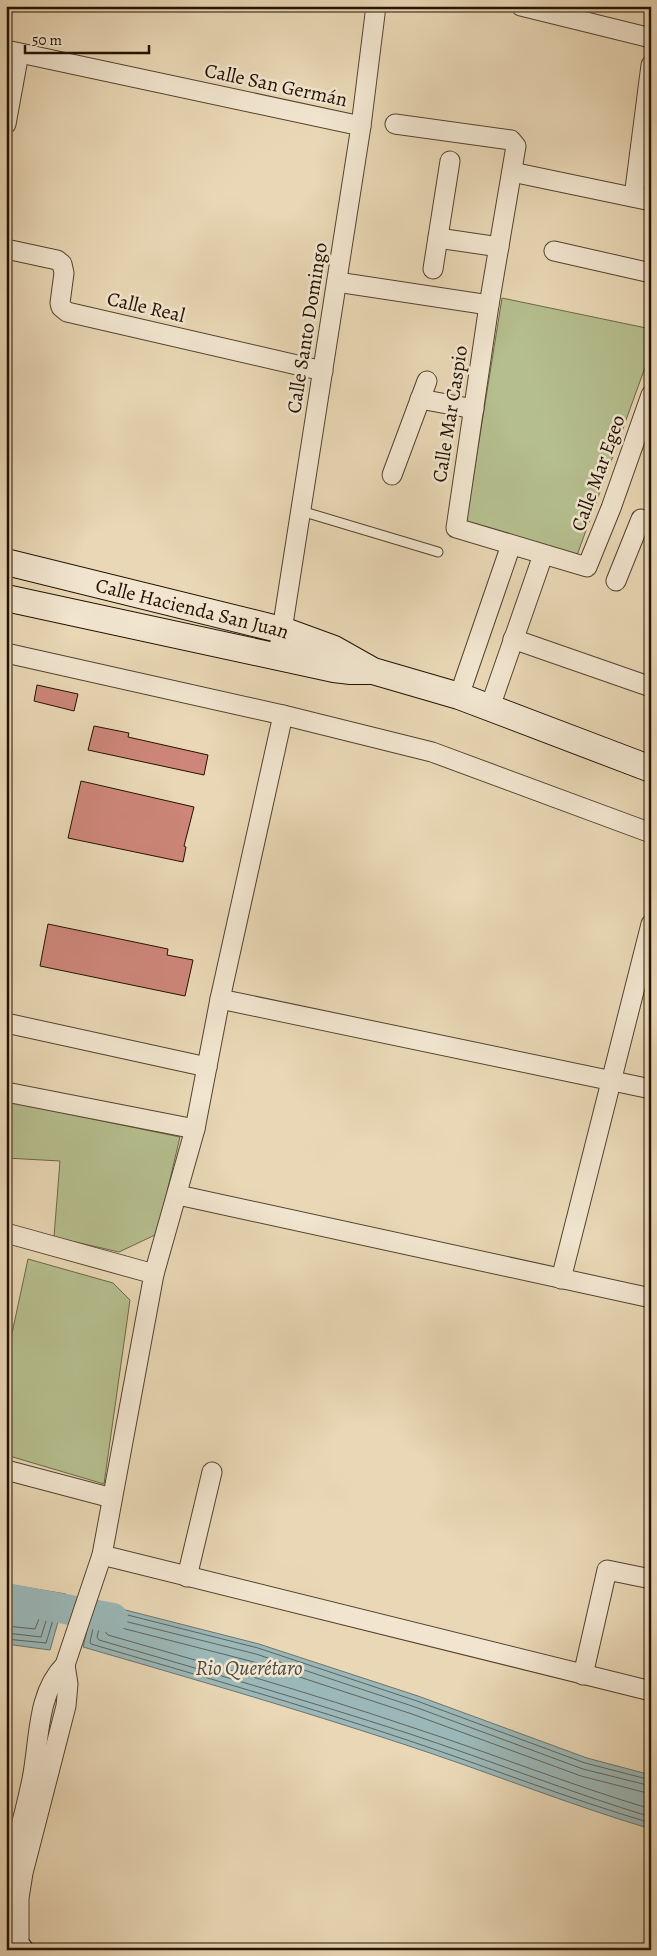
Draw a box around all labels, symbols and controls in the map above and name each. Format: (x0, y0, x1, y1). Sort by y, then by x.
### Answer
scale bar (25, 22, 149, 54)
text: 50 m (32, 30, 62, 50)
street label: Calle San Germán (202, 57, 350, 113)
street label: Calle Santo Domingo (280, 241, 334, 415)
street label: Calle Real (104, 285, 188, 329)
street label: Calle Mar Caspio (426, 344, 474, 484)
street label: Calle Mar Egeo (564, 411, 632, 535)
street label: Calle Hacienda San Juan (93, 571, 293, 645)
water label: Rio Querétaro (195, 1654, 303, 1682)

